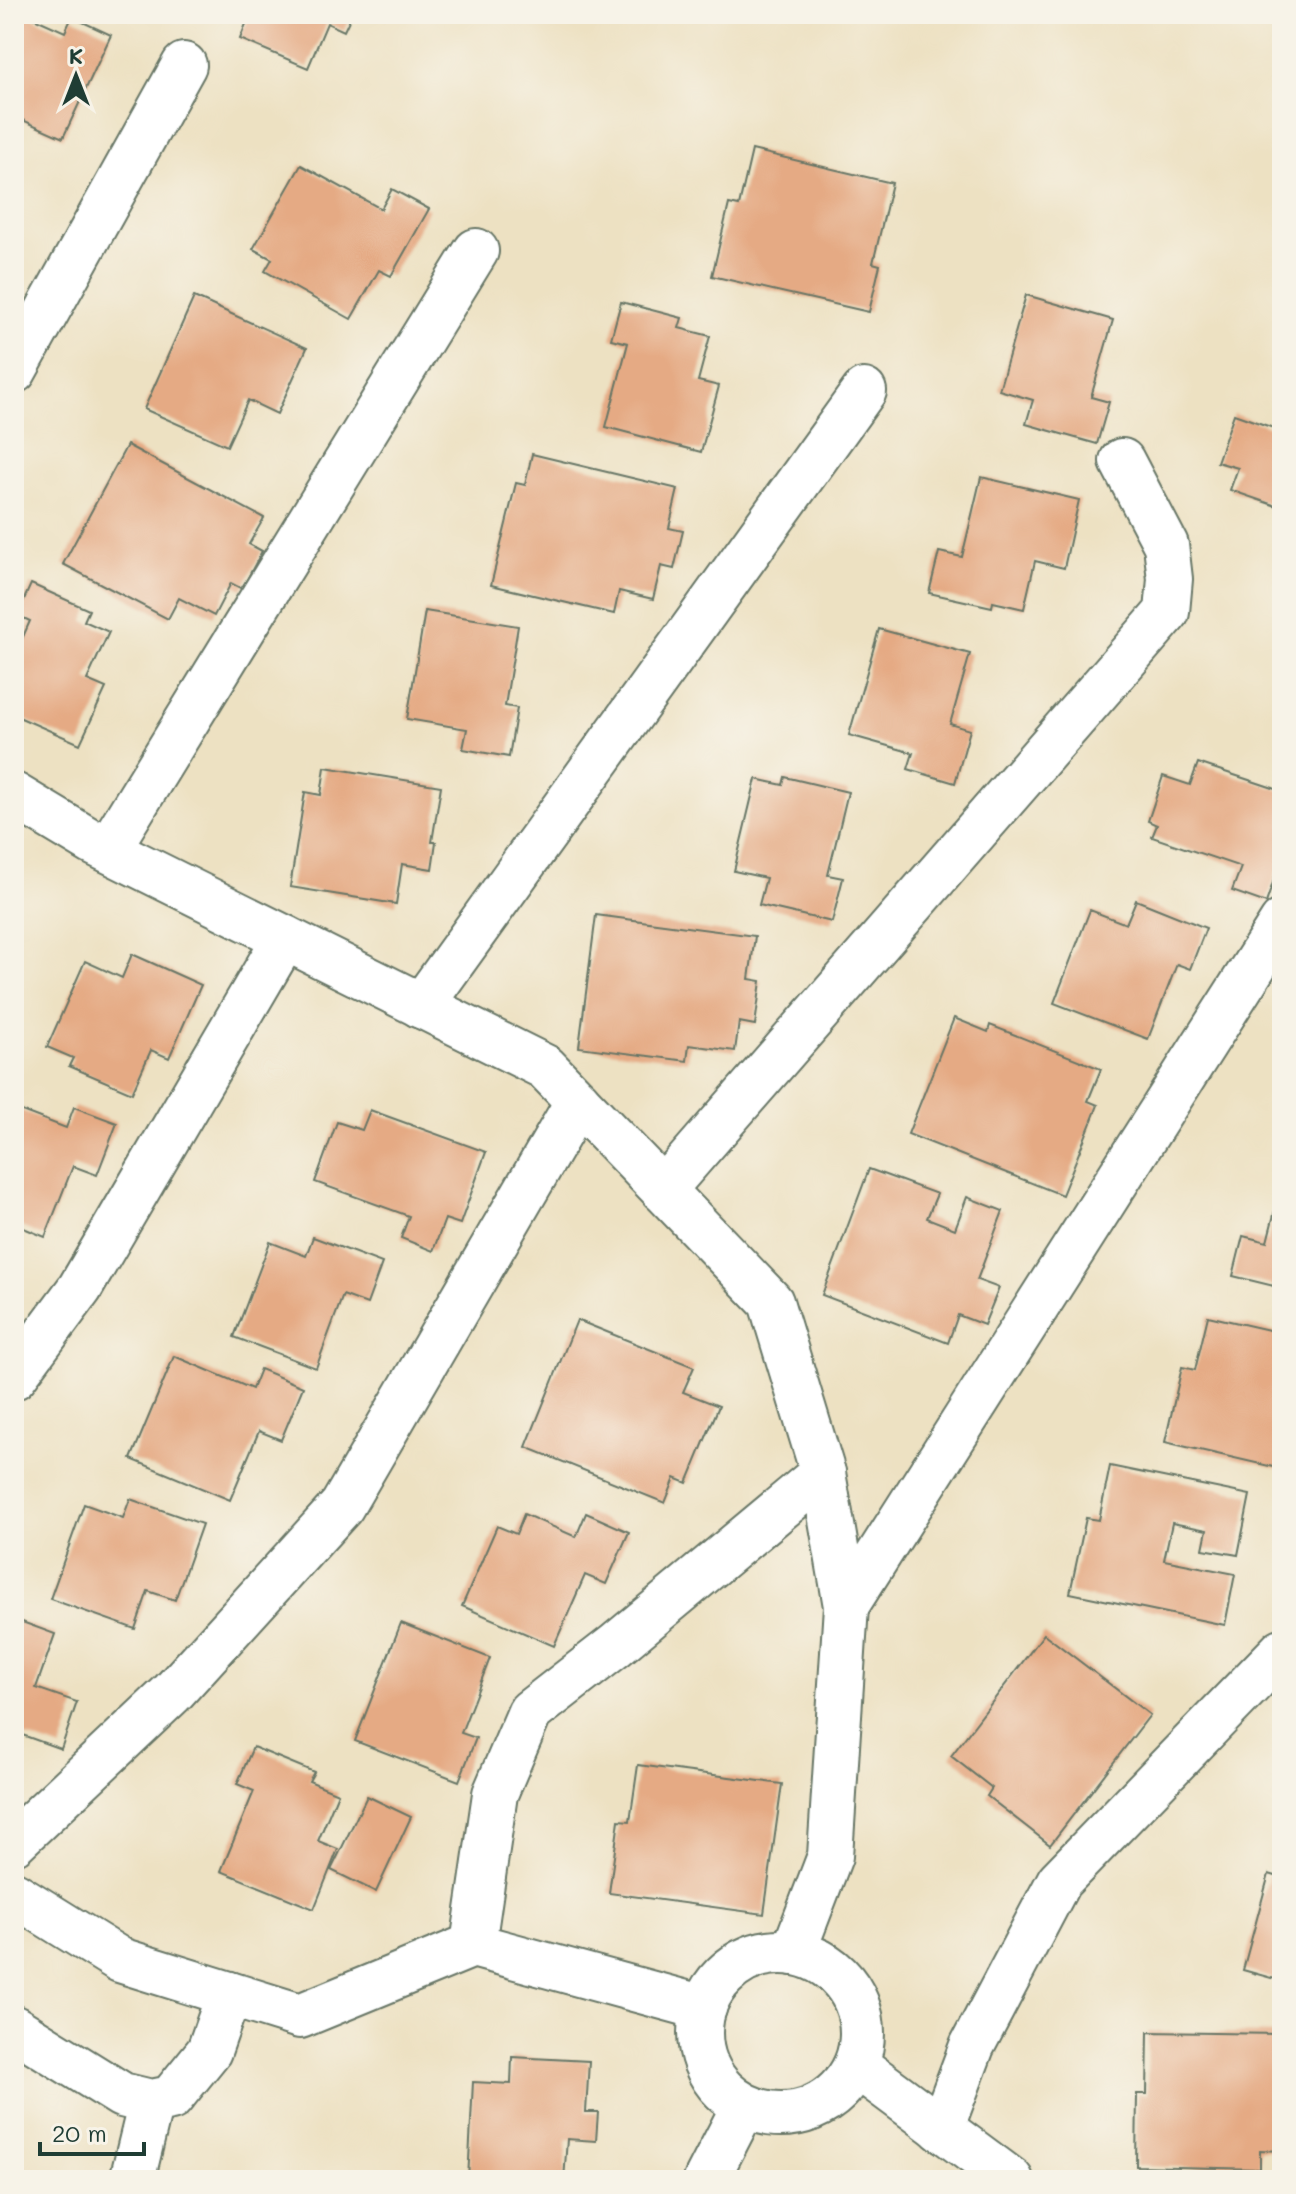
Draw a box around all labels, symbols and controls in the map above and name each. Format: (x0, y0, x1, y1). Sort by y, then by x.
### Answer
north arrow (36, 36, 116, 116)
text: K (69, 41, 83, 70)
scale bar (40, 2106, 144, 2156)
text: 20 m (52, 2117, 107, 2148)

